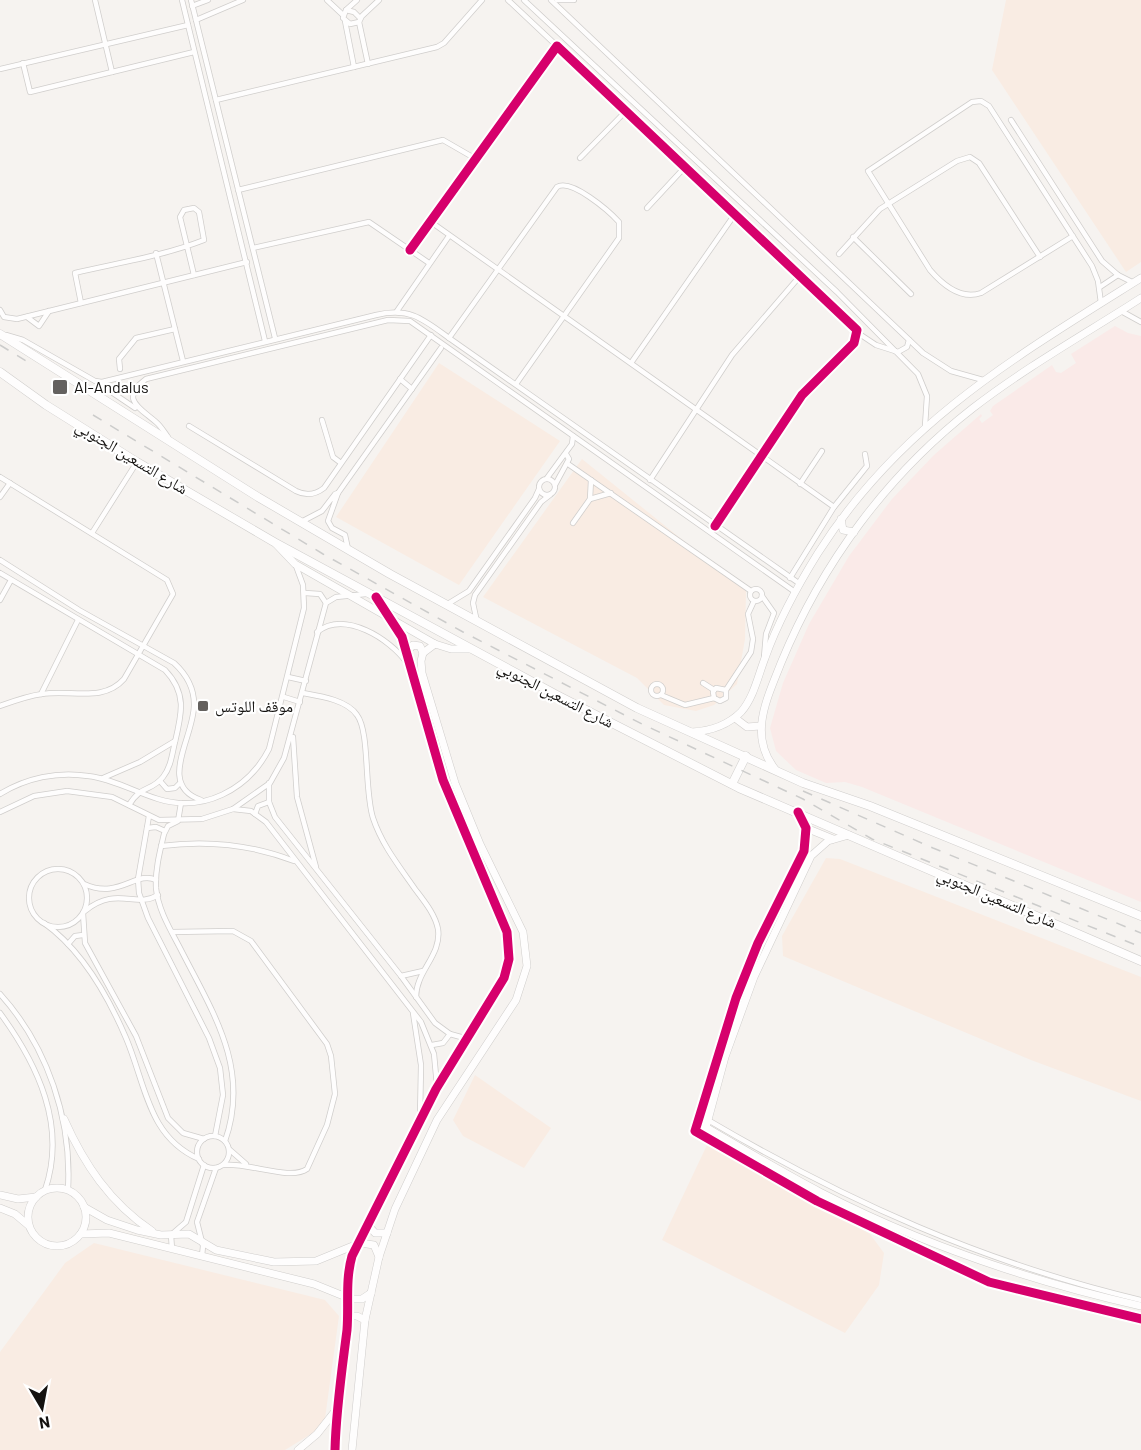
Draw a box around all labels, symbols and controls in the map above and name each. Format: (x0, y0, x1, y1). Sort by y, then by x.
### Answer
place label: Al-Andalus (74, 377, 149, 396)
marker: Al-Andalus (51, 378, 69, 396)
street label: شارع التسعين الجنوبي (71, 416, 192, 501)
street label: شارع التسعين الجنوبي (493, 656, 617, 735)
place label: موقف اللوتس (215, 696, 293, 717)
marker: موقف اللوتس (196, 699, 210, 713)
street label: شارع التسعين الجنوبي (933, 864, 1060, 935)
north arrow (12, 1378, 72, 1438)
text: N (38, 1413, 52, 1434)

